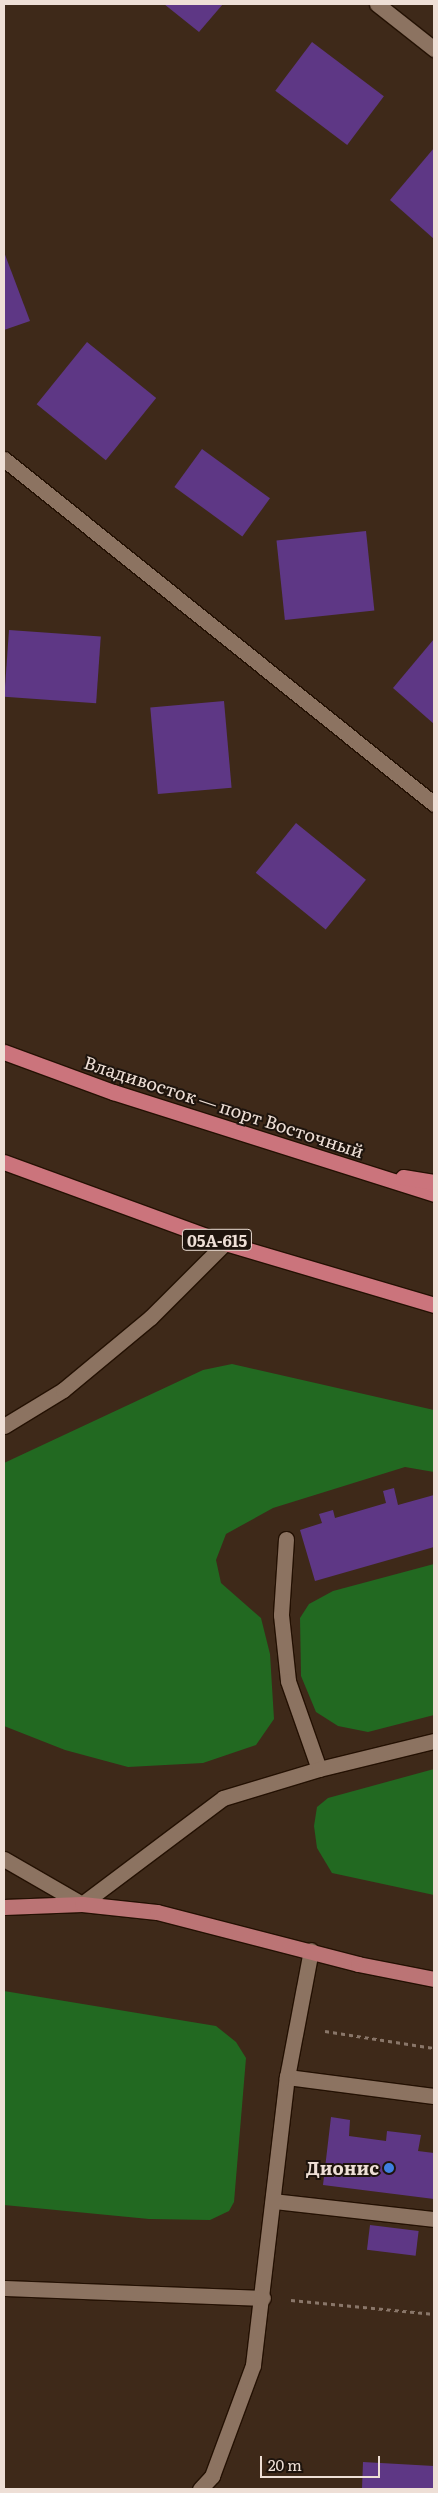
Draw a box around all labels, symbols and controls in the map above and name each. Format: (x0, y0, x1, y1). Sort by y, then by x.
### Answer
street label: Владивосток — порт Восточный (81, 1051, 367, 1163)
road number: 05А-615 (181, 1226, 253, 1254)
place label: Дионис (306, 2157, 379, 2179)
marker: Дионис (383, 2162, 395, 2174)
scale bar (263, 2446, 383, 2478)
text: 20 m (268, 2453, 302, 2476)

